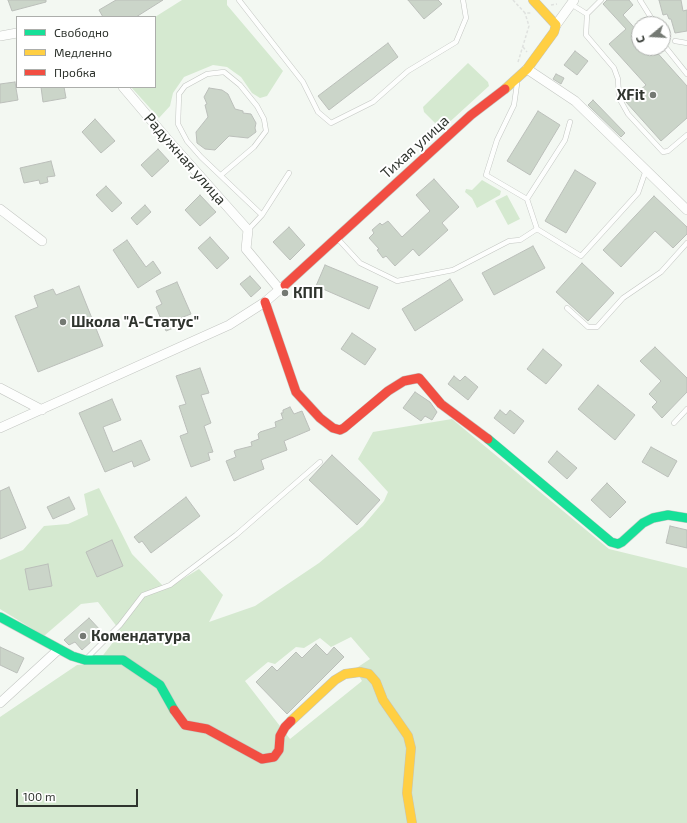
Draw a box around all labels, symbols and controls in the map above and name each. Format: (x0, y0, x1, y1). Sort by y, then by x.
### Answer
legend (16, 16, 156, 88)
north arrow (631, 16, 671, 56)
text: Свободно (54, 25, 109, 39)
text: С (633, 34, 647, 45)
text: Медленно (54, 45, 112, 59)
text: Пробка (54, 65, 96, 79)
place label: XFit (617, 86, 645, 104)
marker: XFit (648, 90, 658, 100)
street label: Радужная улица (140, 109, 230, 209)
street label: Тихая улица (377, 112, 453, 182)
place label: КПП (293, 284, 323, 302)
marker: КПП (280, 288, 290, 298)
place label: Школа "А-Статус" (71, 313, 199, 331)
marker: Школа "А-Статус" (58, 317, 68, 327)
place label: Комендатура (91, 627, 191, 645)
marker: Комендатура (78, 631, 88, 641)
scale bar (18, 781, 140, 807)
text: 100 m (23, 789, 55, 803)

